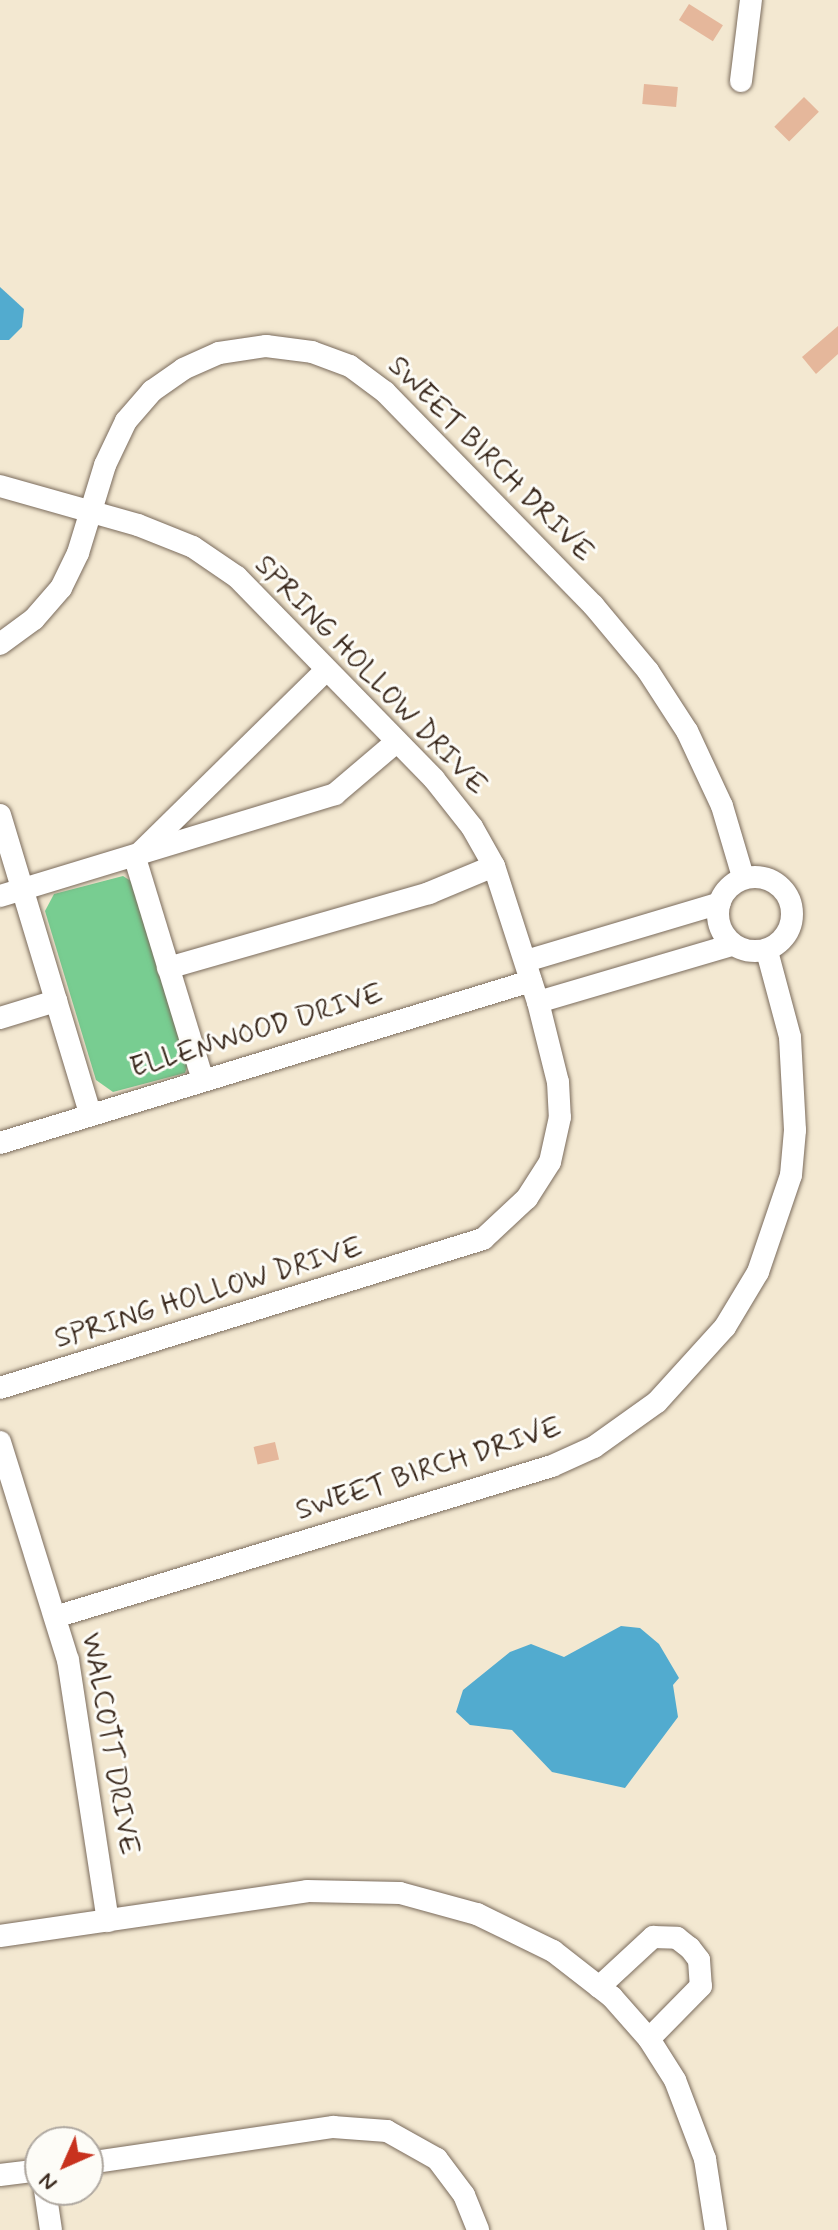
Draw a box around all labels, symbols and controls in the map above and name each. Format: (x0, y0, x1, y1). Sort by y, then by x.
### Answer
street label: SWEET BIRCH DRIVE (378, 348, 602, 572)
street label: SPRING HOLLOW DRIVE (246, 549, 494, 803)
street label: ELLENWOOD DRIVE (126, 977, 388, 1087)
street label: SPRING HOLLOW DRIVE (50, 1231, 368, 1357)
street label: SWEET BIRCH DRIVE (289, 1410, 569, 1530)
street label: WALCOTT DRIVE (73, 1629, 145, 1859)
north arrow (24, 2126, 104, 2206)
text: N (33, 2166, 64, 2197)

